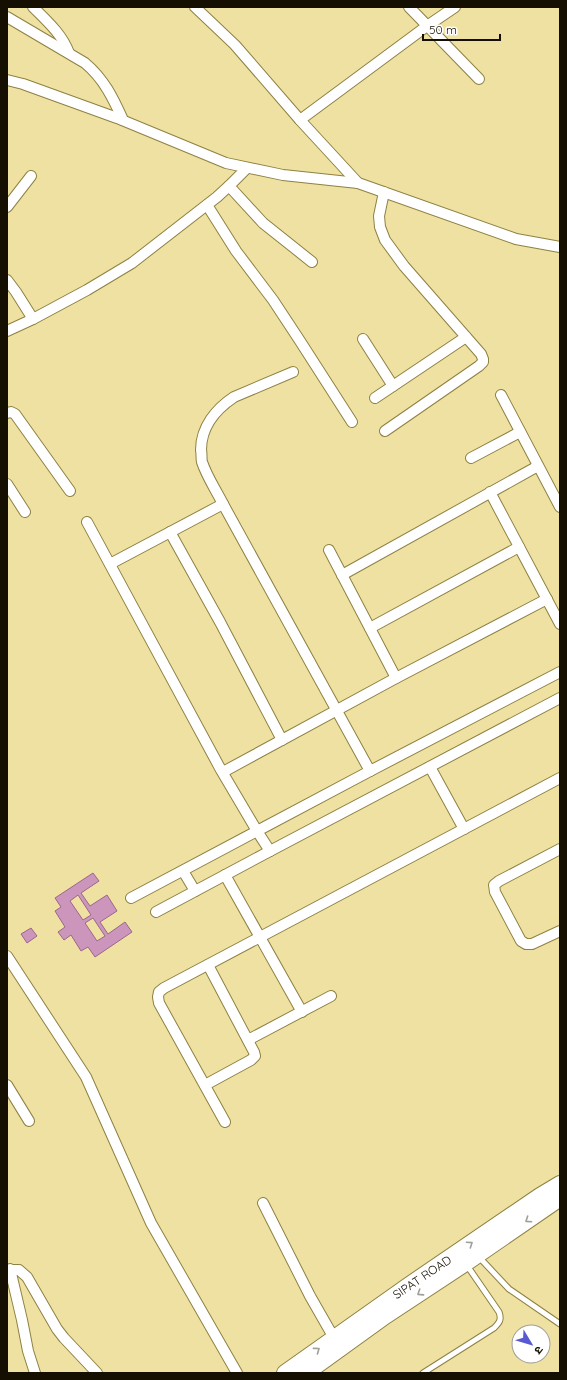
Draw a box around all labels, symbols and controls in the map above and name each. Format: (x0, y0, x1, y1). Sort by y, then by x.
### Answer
scale bar (423, 16, 500, 42)
text: 50 m (429, 22, 457, 37)
one-way arrow (525, 1215, 532, 1222)
one-way arrow (466, 1241, 473, 1249)
street label: SIPAT ROAD (390, 1252, 454, 1302)
one-way arrow (417, 1288, 424, 1296)
north arrow (511, 1324, 551, 1364)
text: उ (531, 1343, 546, 1357)
one-way arrow (313, 1347, 320, 1355)

